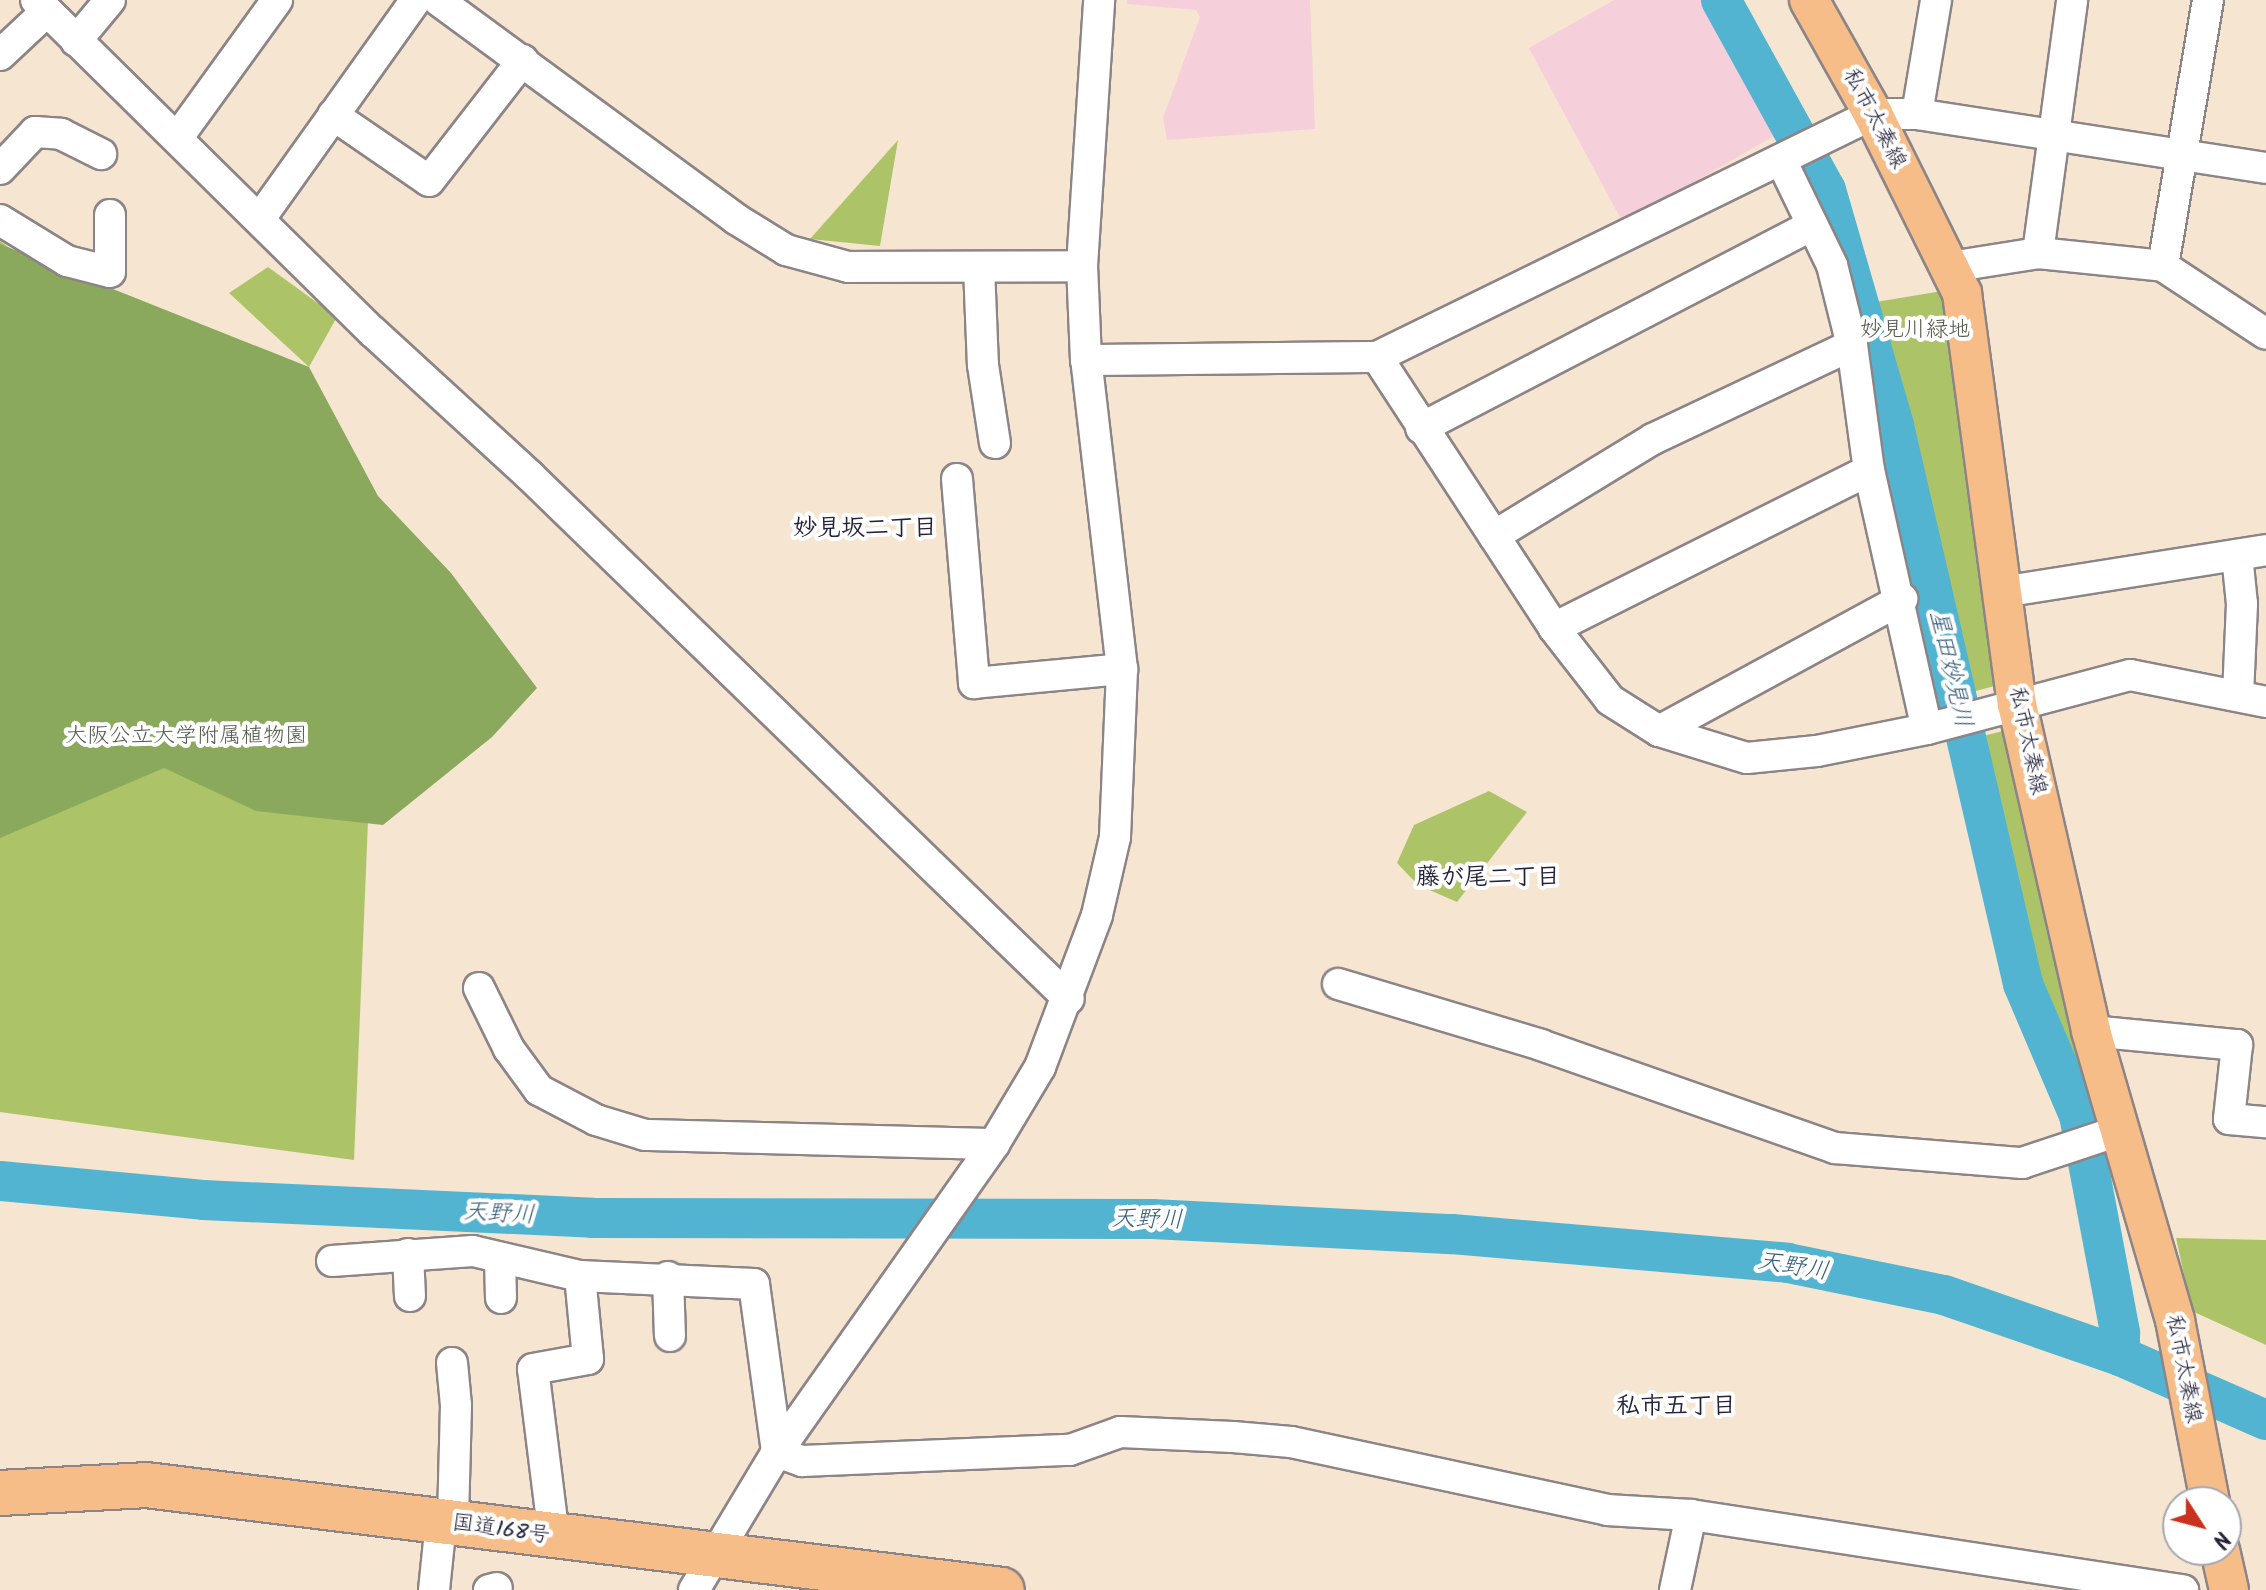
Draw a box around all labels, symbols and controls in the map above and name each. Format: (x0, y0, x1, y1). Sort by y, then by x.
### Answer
street label: 私市太秦線 (1837, 64, 1911, 174)
park label: 妙見川緑地 (1860, 318, 1970, 344)
district label: 妙見坂二丁目 (793, 515, 937, 543)
water label: 星田妙見川 (1922, 607, 1978, 731)
street label: 私市太秦線 (2003, 684, 2051, 798)
park label: 大阪公立大学附属植物園 (65, 724, 307, 750)
district label: 藤が尾二丁目 (1416, 864, 1560, 892)
water label: 天野川 (462, 1198, 536, 1230)
water label: 天野川 (1111, 1205, 1183, 1235)
water label: 天野川 (1755, 1247, 1831, 1287)
street label: 私市太秦線 (2160, 1312, 2206, 1426)
district label: 私市五丁目 (1616, 1393, 1736, 1421)
north arrow (2162, 1486, 2242, 1566)
street label: 国道168号 (450, 1510, 552, 1550)
text: N (2202, 1523, 2238, 1555)

